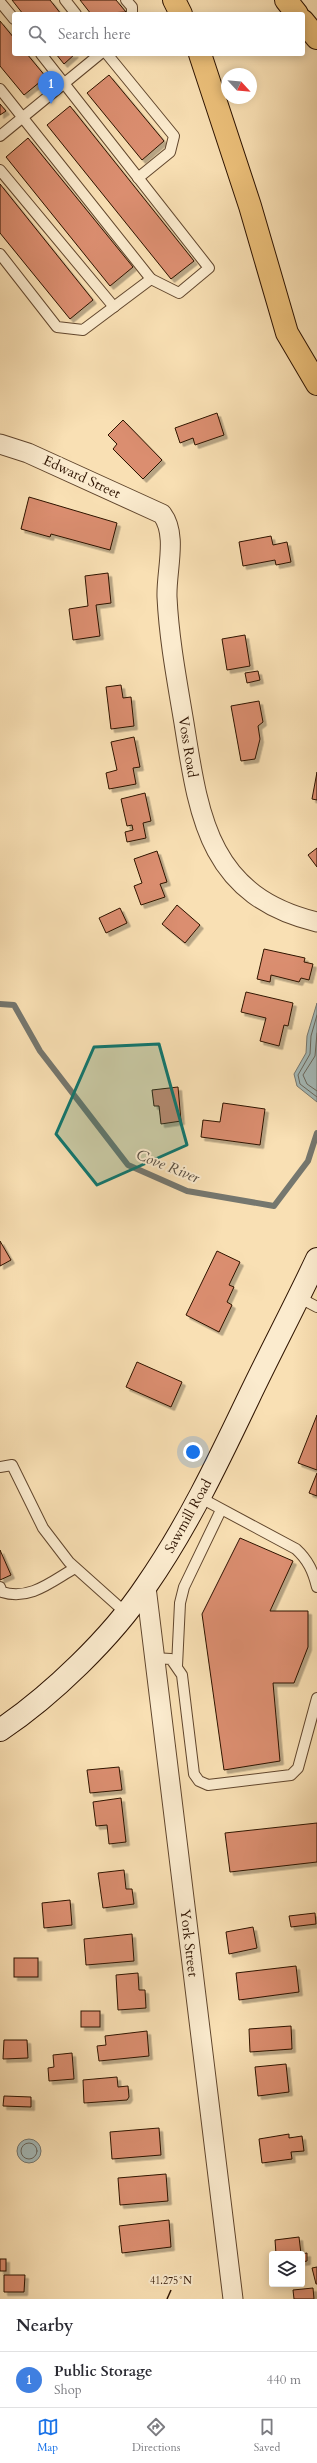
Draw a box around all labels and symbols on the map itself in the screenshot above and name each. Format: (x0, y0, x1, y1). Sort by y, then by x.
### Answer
north arrow (221, 68, 257, 104)
pin: 1 (38, 71, 64, 104)
street label: Edward Street (40, 451, 124, 503)
street label: Voss Road (174, 715, 202, 780)
water label: Cove River (133, 1144, 204, 1188)
your location (183, 1442, 203, 1462)
street label: Sawmill Road (160, 1475, 216, 1556)
street label: York Street (175, 1908, 203, 1978)
text: 41.275°N (150, 2274, 192, 2288)

